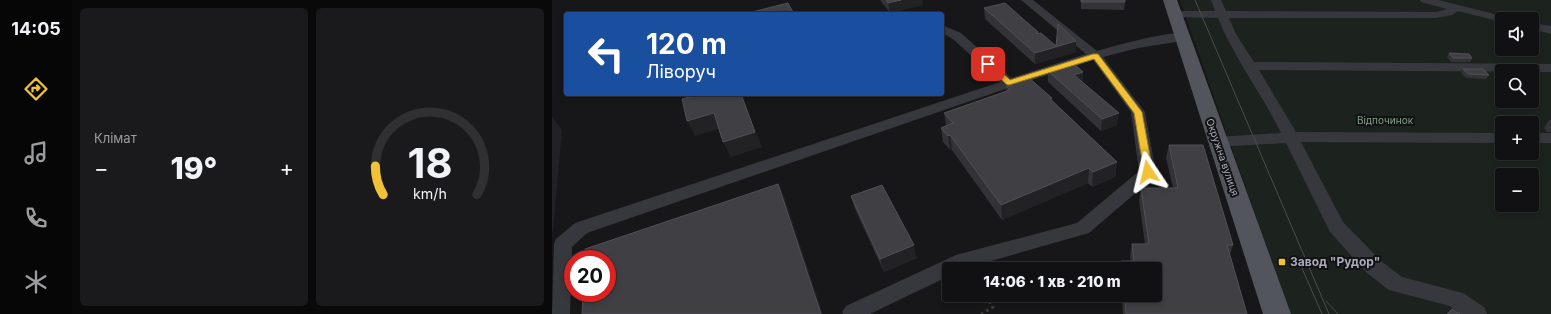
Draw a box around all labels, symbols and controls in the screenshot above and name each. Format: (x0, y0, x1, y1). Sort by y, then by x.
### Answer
map controls (1495, 12, 1539, 212)
button: sound (1495, 12, 1539, 56)
text: 14:05 (11, 18, 61, 39)
text: 120 m (646, 27, 727, 61)
icon: left (580, 28, 632, 80)
pin (971, 47, 1005, 81)
icon: arrive (977, 53, 999, 75)
text: Ліворуч (646, 61, 716, 82)
button: search (1495, 64, 1539, 108)
icon: directions (22, 75, 50, 103)
park label: Відпочинок (1357, 114, 1414, 126)
button: + (1495, 116, 1539, 160)
street label: Окружна вулиця (1204, 117, 1242, 197)
text: Клімат (94, 130, 137, 146)
text: 18 (407, 138, 453, 188)
icon: music (22, 139, 50, 167)
text: 19° (171, 150, 217, 186)
position arrow (1127, 151, 1169, 193)
text: − (94, 155, 109, 181)
text: + (279, 155, 294, 181)
button: − (1495, 168, 1539, 212)
text: km/h (413, 185, 447, 202)
icon: phone (22, 204, 50, 232)
speed limit sign: 20 (564, 250, 616, 302)
place label: Завод "Рудор" (1290, 254, 1380, 269)
marker: Завод "Рудор" (1277, 257, 1287, 267)
icon: climate (22, 268, 50, 296)
text: 14:06 · 1 хв · 210 m (983, 272, 1121, 291)

